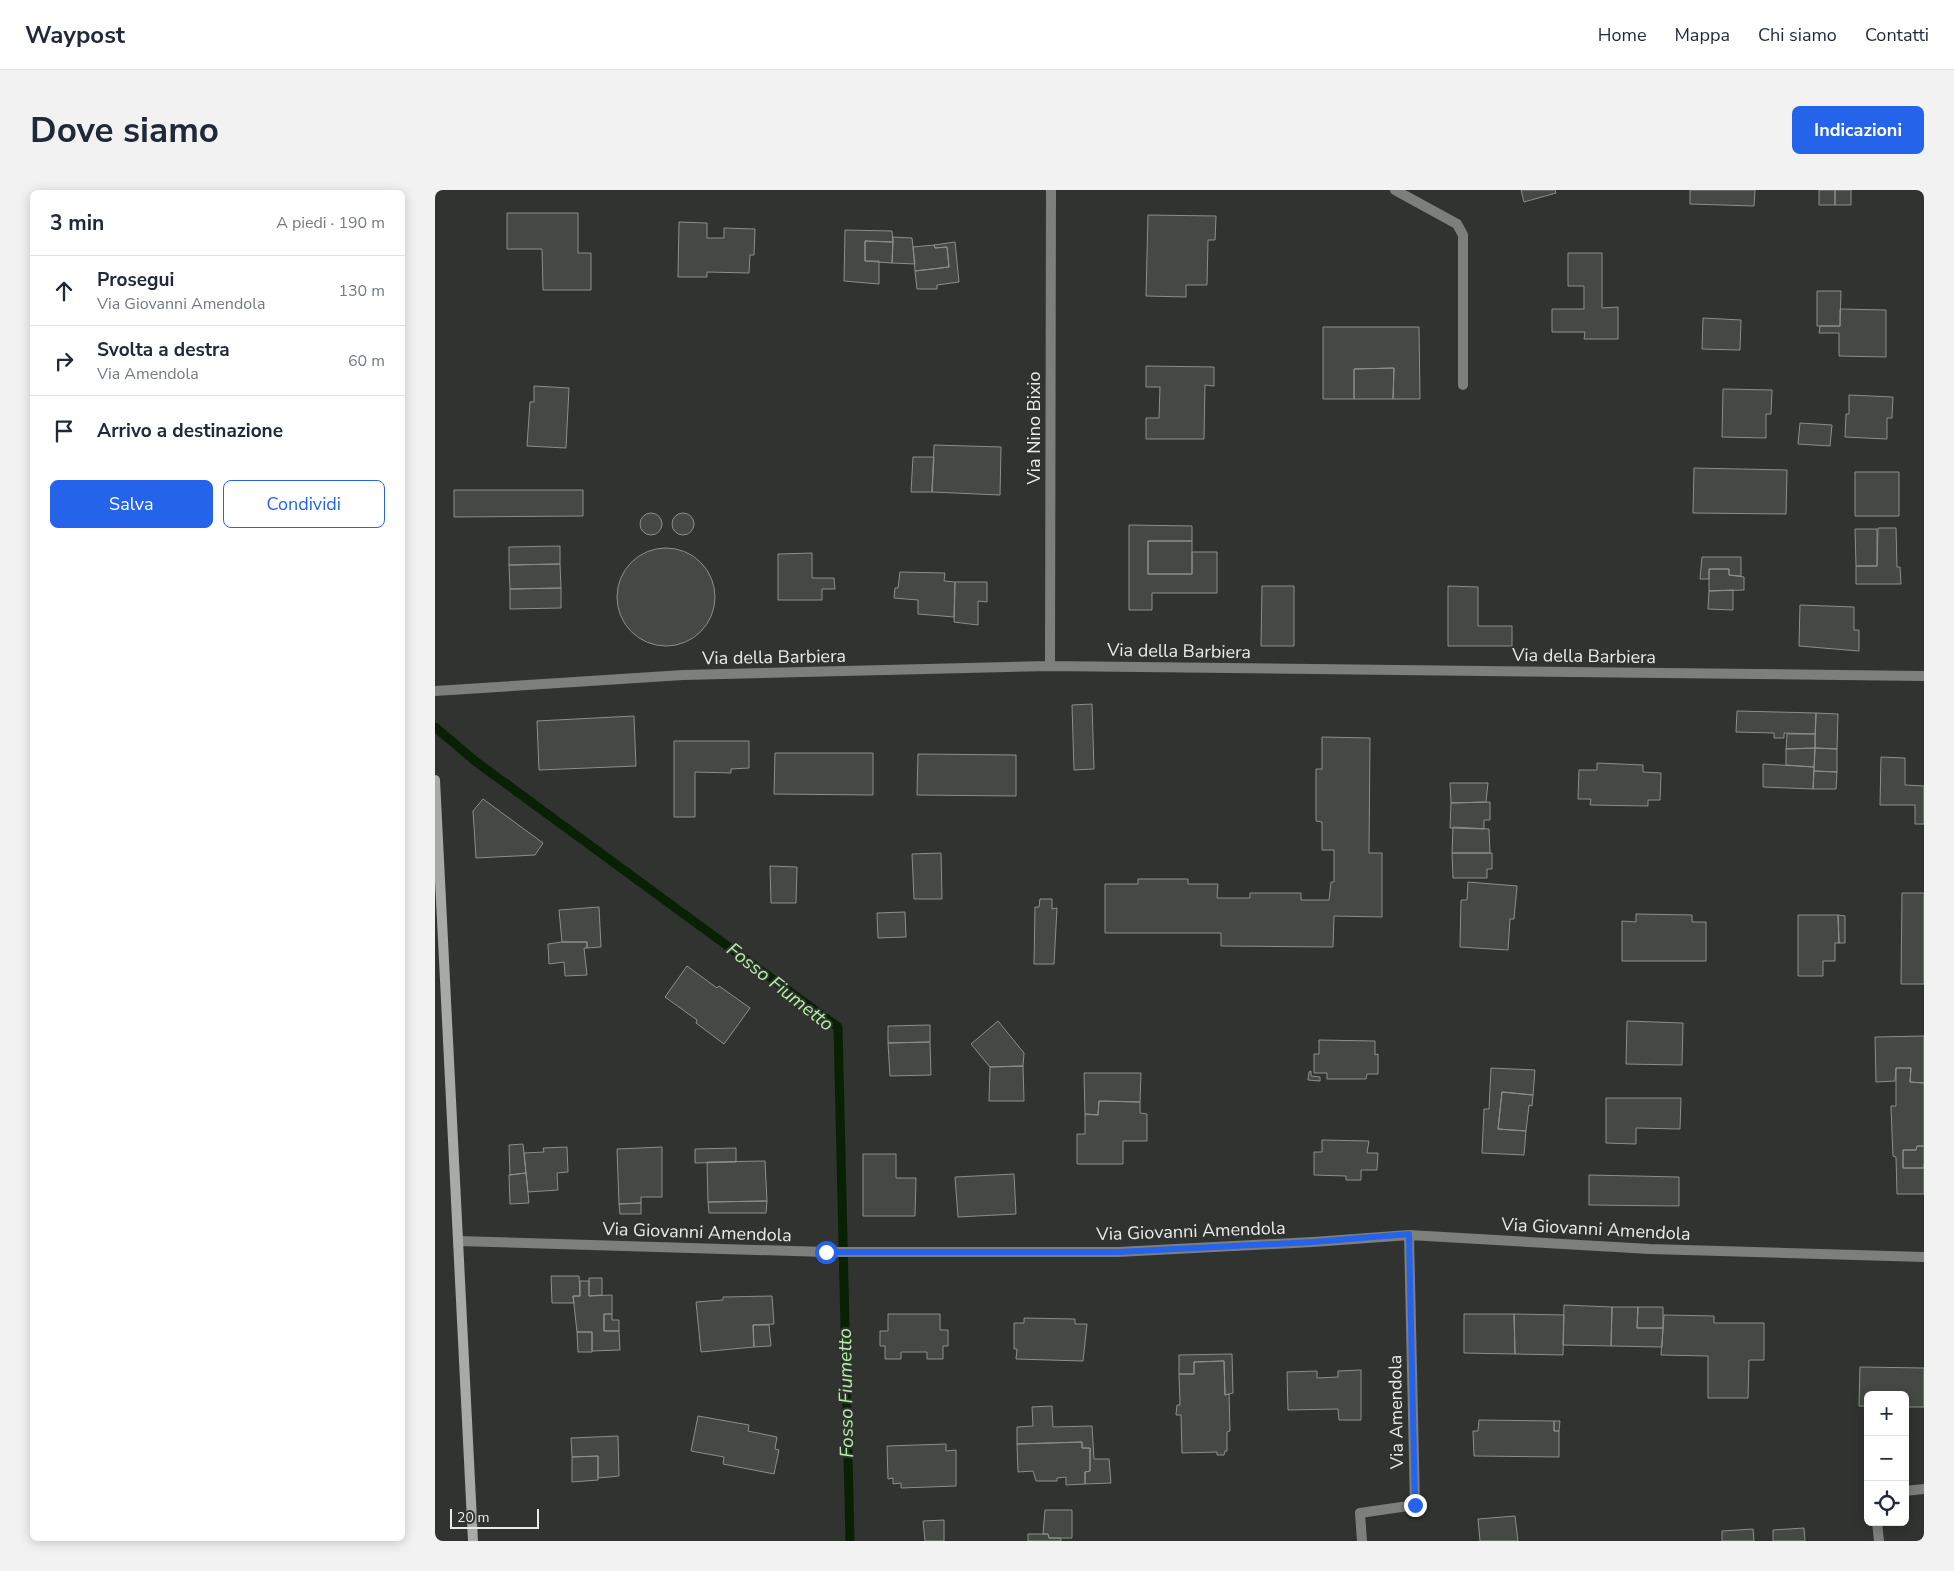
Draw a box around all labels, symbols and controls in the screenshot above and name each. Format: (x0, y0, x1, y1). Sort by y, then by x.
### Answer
text: Waypost (25, 19, 125, 51)
text: Home (1598, 23, 1646, 47)
text: Mappa (1674, 23, 1730, 47)
text: Chi siamo (1758, 23, 1837, 47)
text: Contatti (1865, 23, 1929, 47)
button: Indicazioni (1792, 106, 1924, 154)
text: Dove siamo (30, 107, 219, 154)
text: 3 min (50, 209, 104, 237)
text: A piedi · 190 m (276, 212, 385, 234)
text: Prosegui (97, 267, 174, 293)
icon: ahead (50, 277, 78, 305)
text: 130 m (338, 280, 385, 302)
text: Via Giovanni Amendola (97, 293, 265, 315)
text: Svolta a destra (97, 337, 230, 363)
icon: right (50, 347, 78, 375)
text: 60 m (348, 350, 385, 372)
text: Via Amendola (97, 363, 199, 385)
street label: Via Nino Bixio (1022, 371, 1046, 486)
icon: arrive (50, 417, 78, 445)
text: Arrivo a destinazione (97, 418, 283, 444)
button: Salva (50, 480, 213, 528)
button: Condividi (223, 480, 385, 528)
street label: Via della Barbiera (1106, 638, 1251, 664)
street label: Via della Barbiera (1511, 643, 1656, 669)
street label: Via della Barbiera (701, 644, 846, 670)
water label: Fosso Fiumetto (721, 937, 839, 1037)
street label: Via Giovanni Amendola (1500, 1212, 1691, 1246)
street label: Via Giovanni Amendola (1095, 1216, 1286, 1246)
street label: Via Giovanni Amendola (601, 1217, 792, 1247)
route start (815, 1241, 838, 1264)
water label: Fosso Fiumetto (832, 1328, 860, 1458)
street label: Via Amendola (1383, 1355, 1409, 1470)
map controls (1864, 1391, 1909, 1526)
button: + (1864, 1391, 1909, 1436)
button: − (1864, 1436, 1909, 1481)
button: locate (1864, 1481, 1909, 1526)
route end (1404, 1494, 1427, 1517)
scale bar (450, 1506, 539, 1529)
text: 20 m (457, 1508, 489, 1527)

